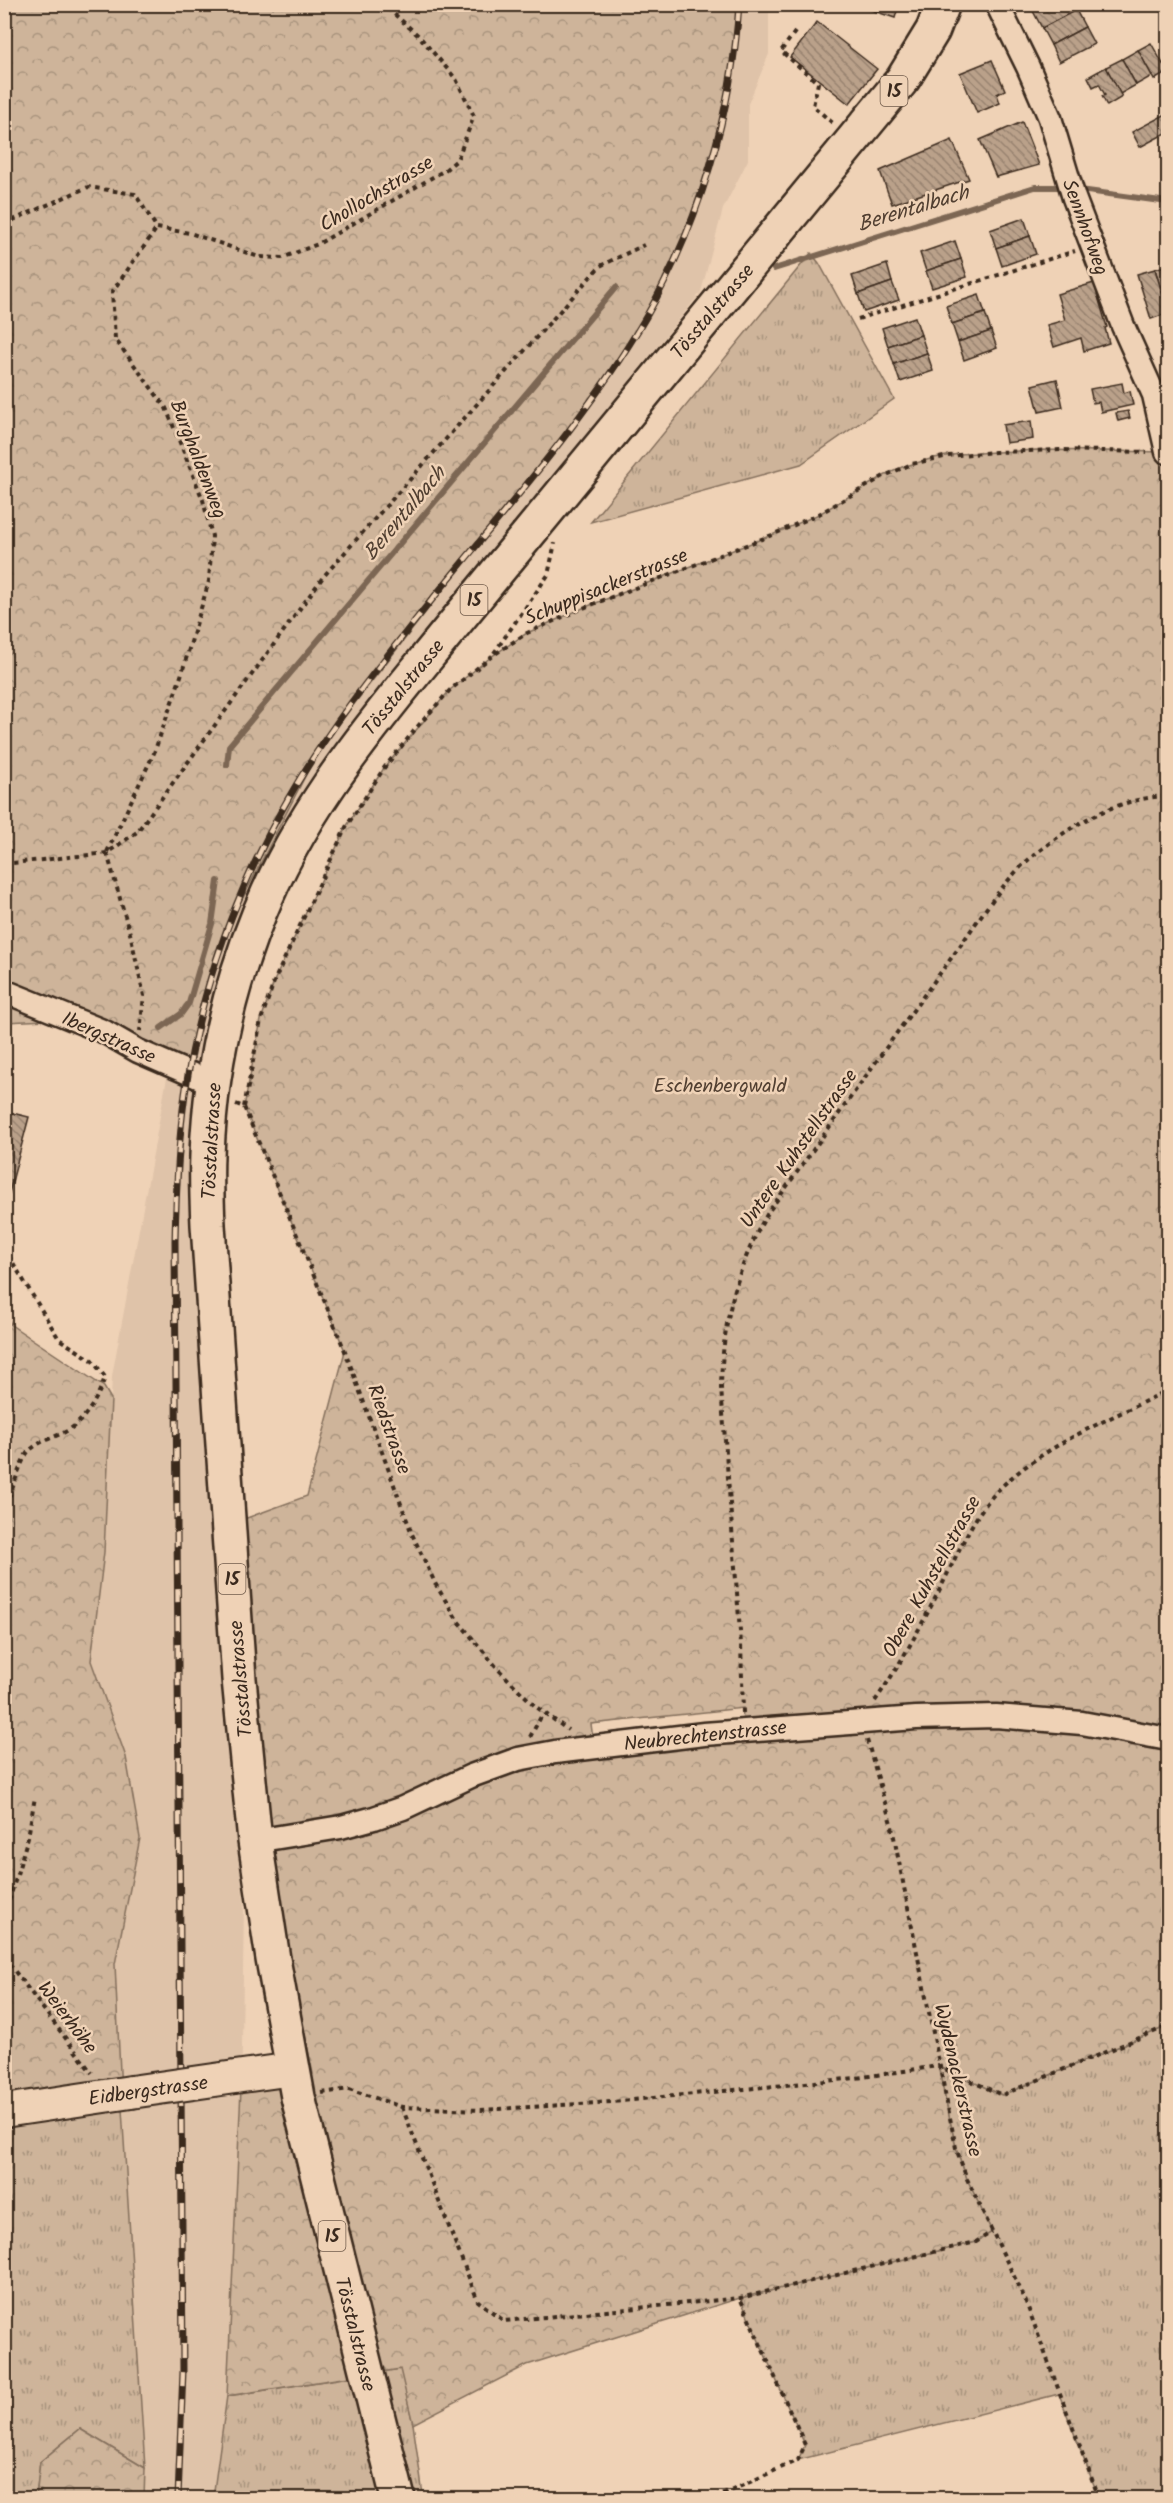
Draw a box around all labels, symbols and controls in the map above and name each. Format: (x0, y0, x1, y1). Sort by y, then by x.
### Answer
road number: 15 (880, 76, 908, 106)
street label: Chollochstrasse (314, 148, 440, 242)
street label: Sennhofweg (1052, 175, 1116, 280)
water label: Berentalbach (854, 176, 975, 242)
street label: Tösstalstrasse (664, 257, 763, 367)
street label: Burghaldenweg (160, 396, 234, 524)
water label: Berentalbach (356, 458, 456, 569)
street label: Schuppisackerstrasse (520, 540, 693, 635)
road number: 15 (460, 585, 488, 615)
street label: Tösstalstrasse (355, 633, 454, 744)
street label: Ibergstrasse (56, 1004, 160, 1074)
street label: Untere Kuhstellstrasse (732, 1063, 867, 1236)
park label: Eschenbergwald (654, 1071, 787, 1103)
street label: Tösstalstrasse (194, 1082, 232, 1200)
street label: Riedstrasse (357, 1380, 419, 1479)
street label: Obere Kuhstellstrasse (875, 1490, 991, 1664)
road number: 15 (218, 1564, 246, 1594)
street label: Tösstalstrasse (221, 1619, 263, 1739)
street label: Neubrechtenstrasse (622, 1713, 788, 1761)
street label: Weierhöhe (28, 1975, 105, 2062)
street label: Wydenackerstrasse (924, 2001, 990, 2160)
street label: Eidbergstrasse (86, 2068, 210, 2116)
road number: 15 (318, 2221, 346, 2251)
street label: Tösstalstrasse (324, 2274, 384, 2395)

